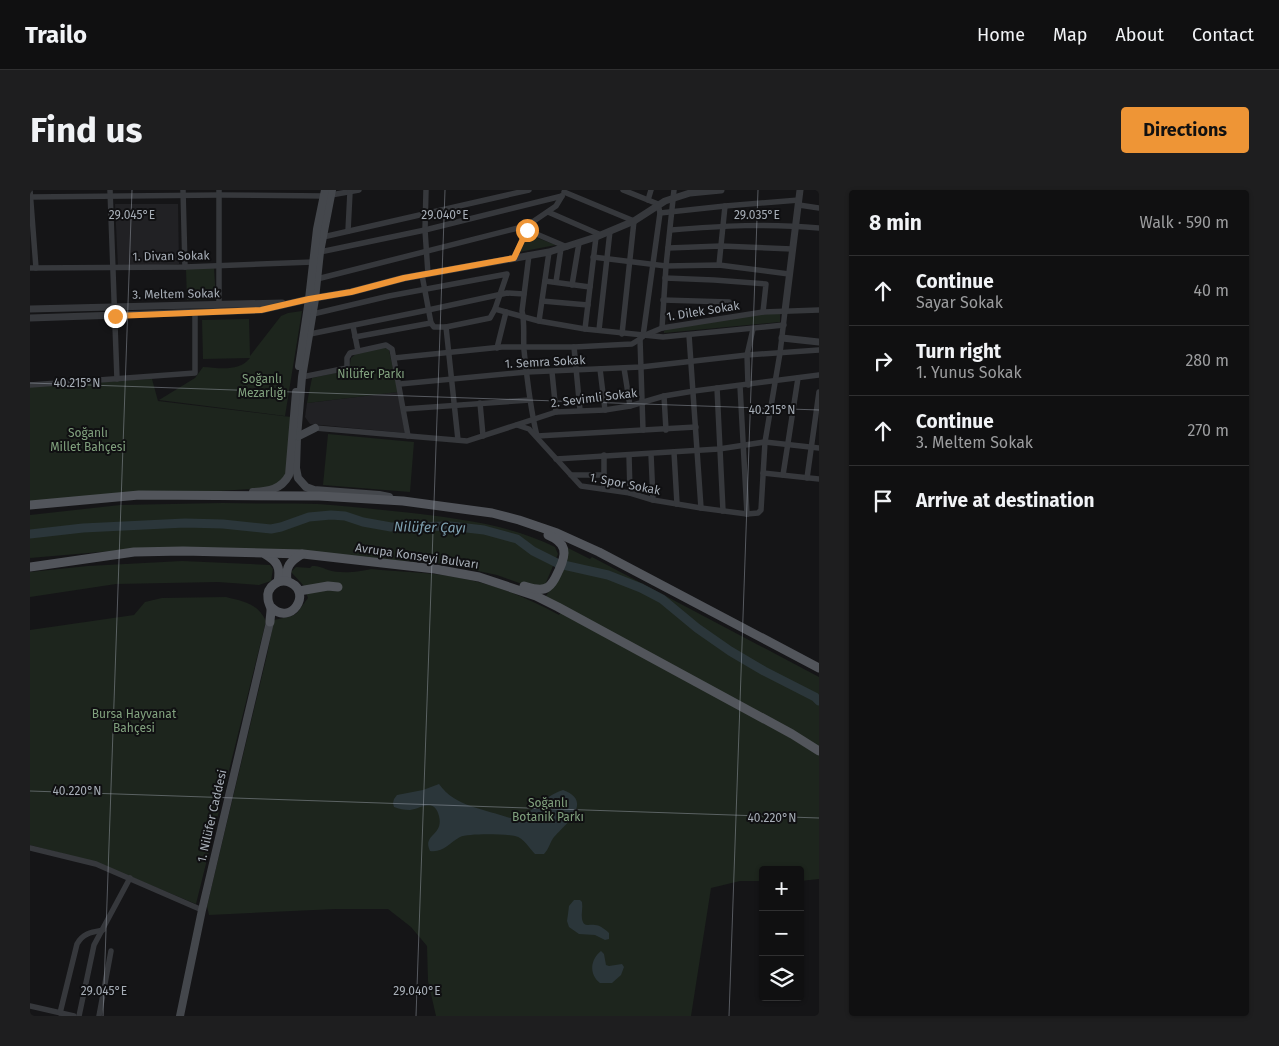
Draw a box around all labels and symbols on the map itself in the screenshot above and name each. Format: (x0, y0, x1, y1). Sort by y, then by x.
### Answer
text: 29.045°E (109, 208, 155, 222)
text: 29.040°E (421, 208, 469, 222)
text: 29.035°E (734, 208, 780, 222)
route start (516, 219, 539, 242)
street label: 1. Divan Sokak (132, 248, 210, 264)
street label: 3. Meltem Sokak (132, 286, 221, 302)
street label: 1. Dilek Sokak (665, 298, 741, 324)
route end (104, 305, 127, 328)
street label: 1. Semra Sokak (504, 353, 587, 371)
park label: Nilüfer Parkı (337, 367, 405, 381)
park label: Soğanlı Mezarlığı (238, 372, 286, 400)
text: 40.215°N (53, 376, 101, 390)
street label: 2. Sevimli Sokak (550, 386, 639, 410)
text: 40.215°N (748, 403, 796, 417)
park label: Soğanlı Millet Bahçesi (50, 426, 126, 454)
street label: 1. Spor Sokak (588, 470, 662, 498)
water label: Nilüfer Çayı (394, 518, 466, 537)
street label: Avrupa Konseyi Bulvarı (354, 540, 480, 572)
park label: Bursa Hayvanat Bahçesi (92, 707, 177, 735)
street label: 1. Nilüfer Caddesi (195, 768, 229, 864)
text: 40.220°N (52, 784, 102, 798)
park label: Soğanlı Botanik Parkı (512, 796, 584, 824)
text: 40.220°N (747, 811, 797, 825)
text: 29.045°E (81, 984, 127, 998)
text: 29.040°E (393, 984, 441, 998)

